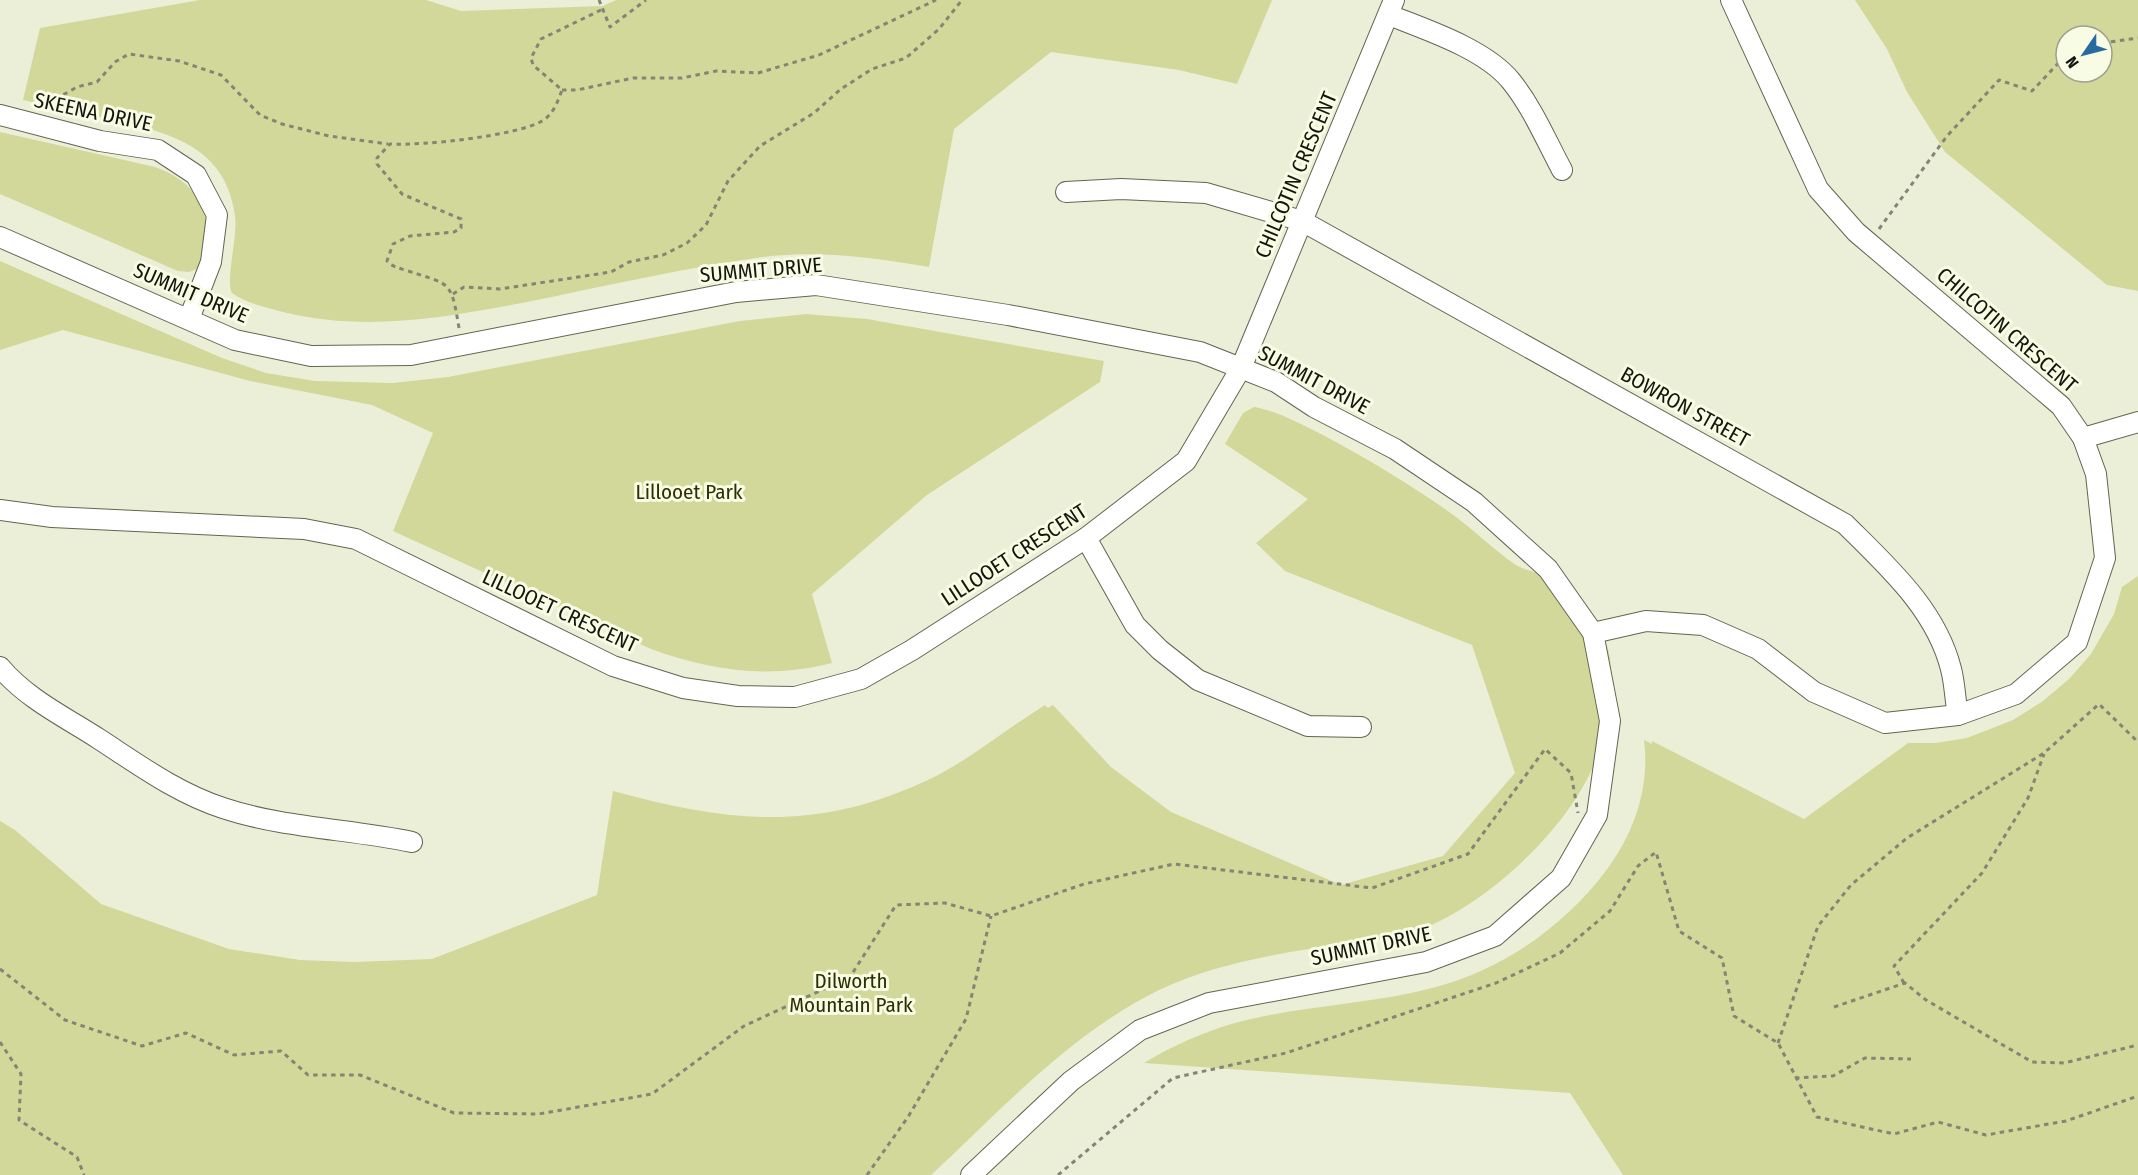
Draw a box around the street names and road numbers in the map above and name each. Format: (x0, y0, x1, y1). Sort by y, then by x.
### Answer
street label: SKEENA DRIVE (32, 87, 154, 137)
street label: CHILCOTIN CRESCENT (1249, 88, 1343, 262)
street label: SUMMIT DRIVE (699, 252, 823, 288)
street label: SUMMIT DRIVE (130, 257, 253, 329)
street label: CHILCOTIN CRESCENT (1931, 262, 2083, 398)
street label: SUMMIT DRIVE (1254, 340, 1374, 420)
street label: BOWRON STREET (1616, 361, 1754, 453)
street label: LILLOOET CRESCENT (936, 498, 1092, 612)
street label: LILLOOET CRESCENT (478, 564, 642, 659)
street label: SUMMIT DRIVE (1308, 921, 1434, 971)

